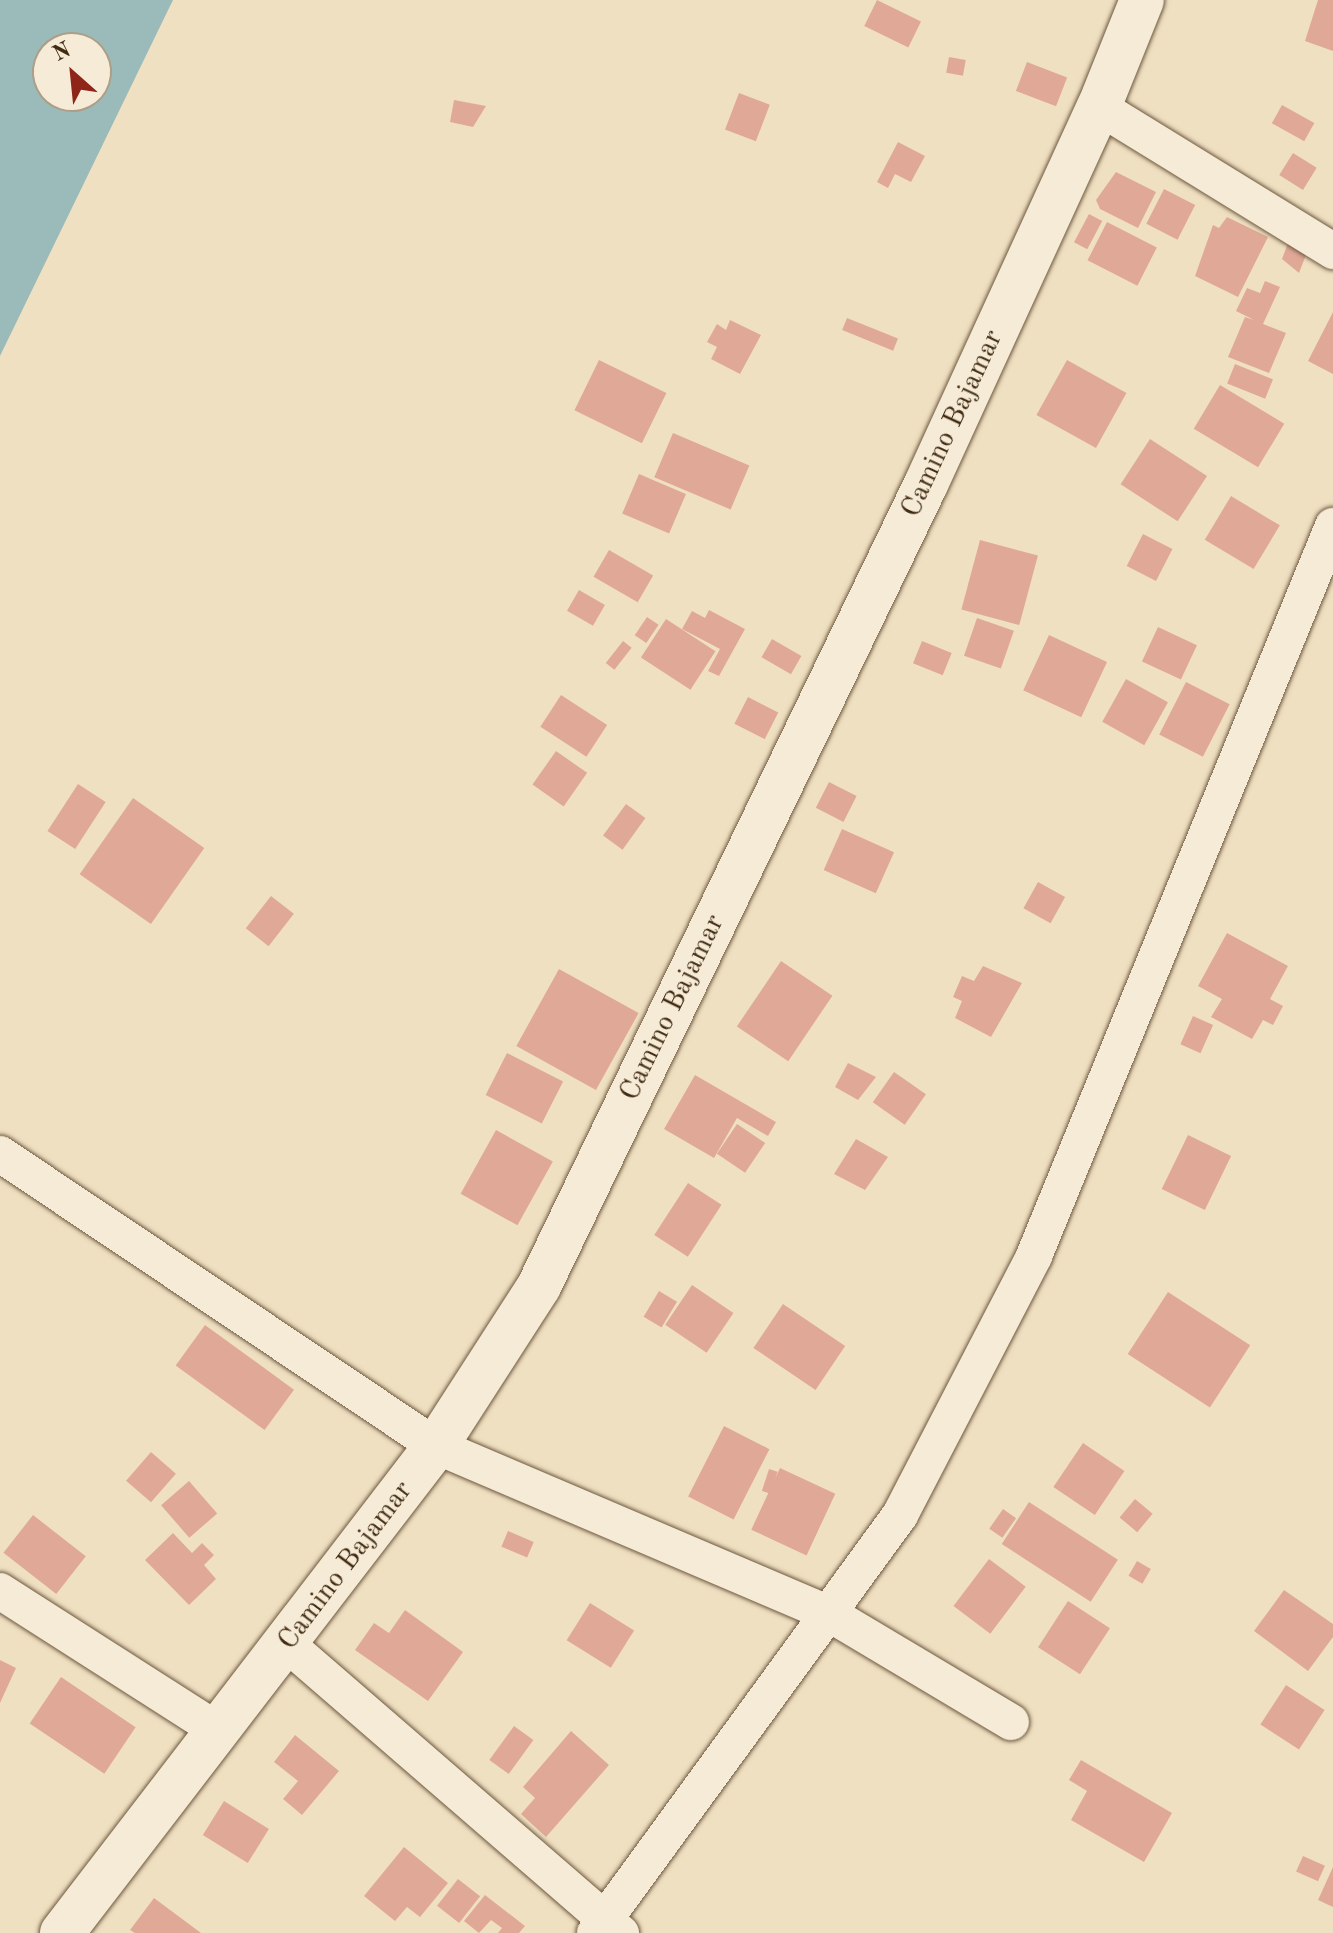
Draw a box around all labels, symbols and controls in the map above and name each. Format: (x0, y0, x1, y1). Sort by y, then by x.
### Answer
north arrow (32, 32, 112, 112)
text: N (50, 39, 74, 66)
street label: Camino Bajamar (895, 325, 1011, 523)
street label: Camino Bajamar (613, 910, 733, 1106)
street label: Camino Bajamar (272, 1475, 420, 1657)

